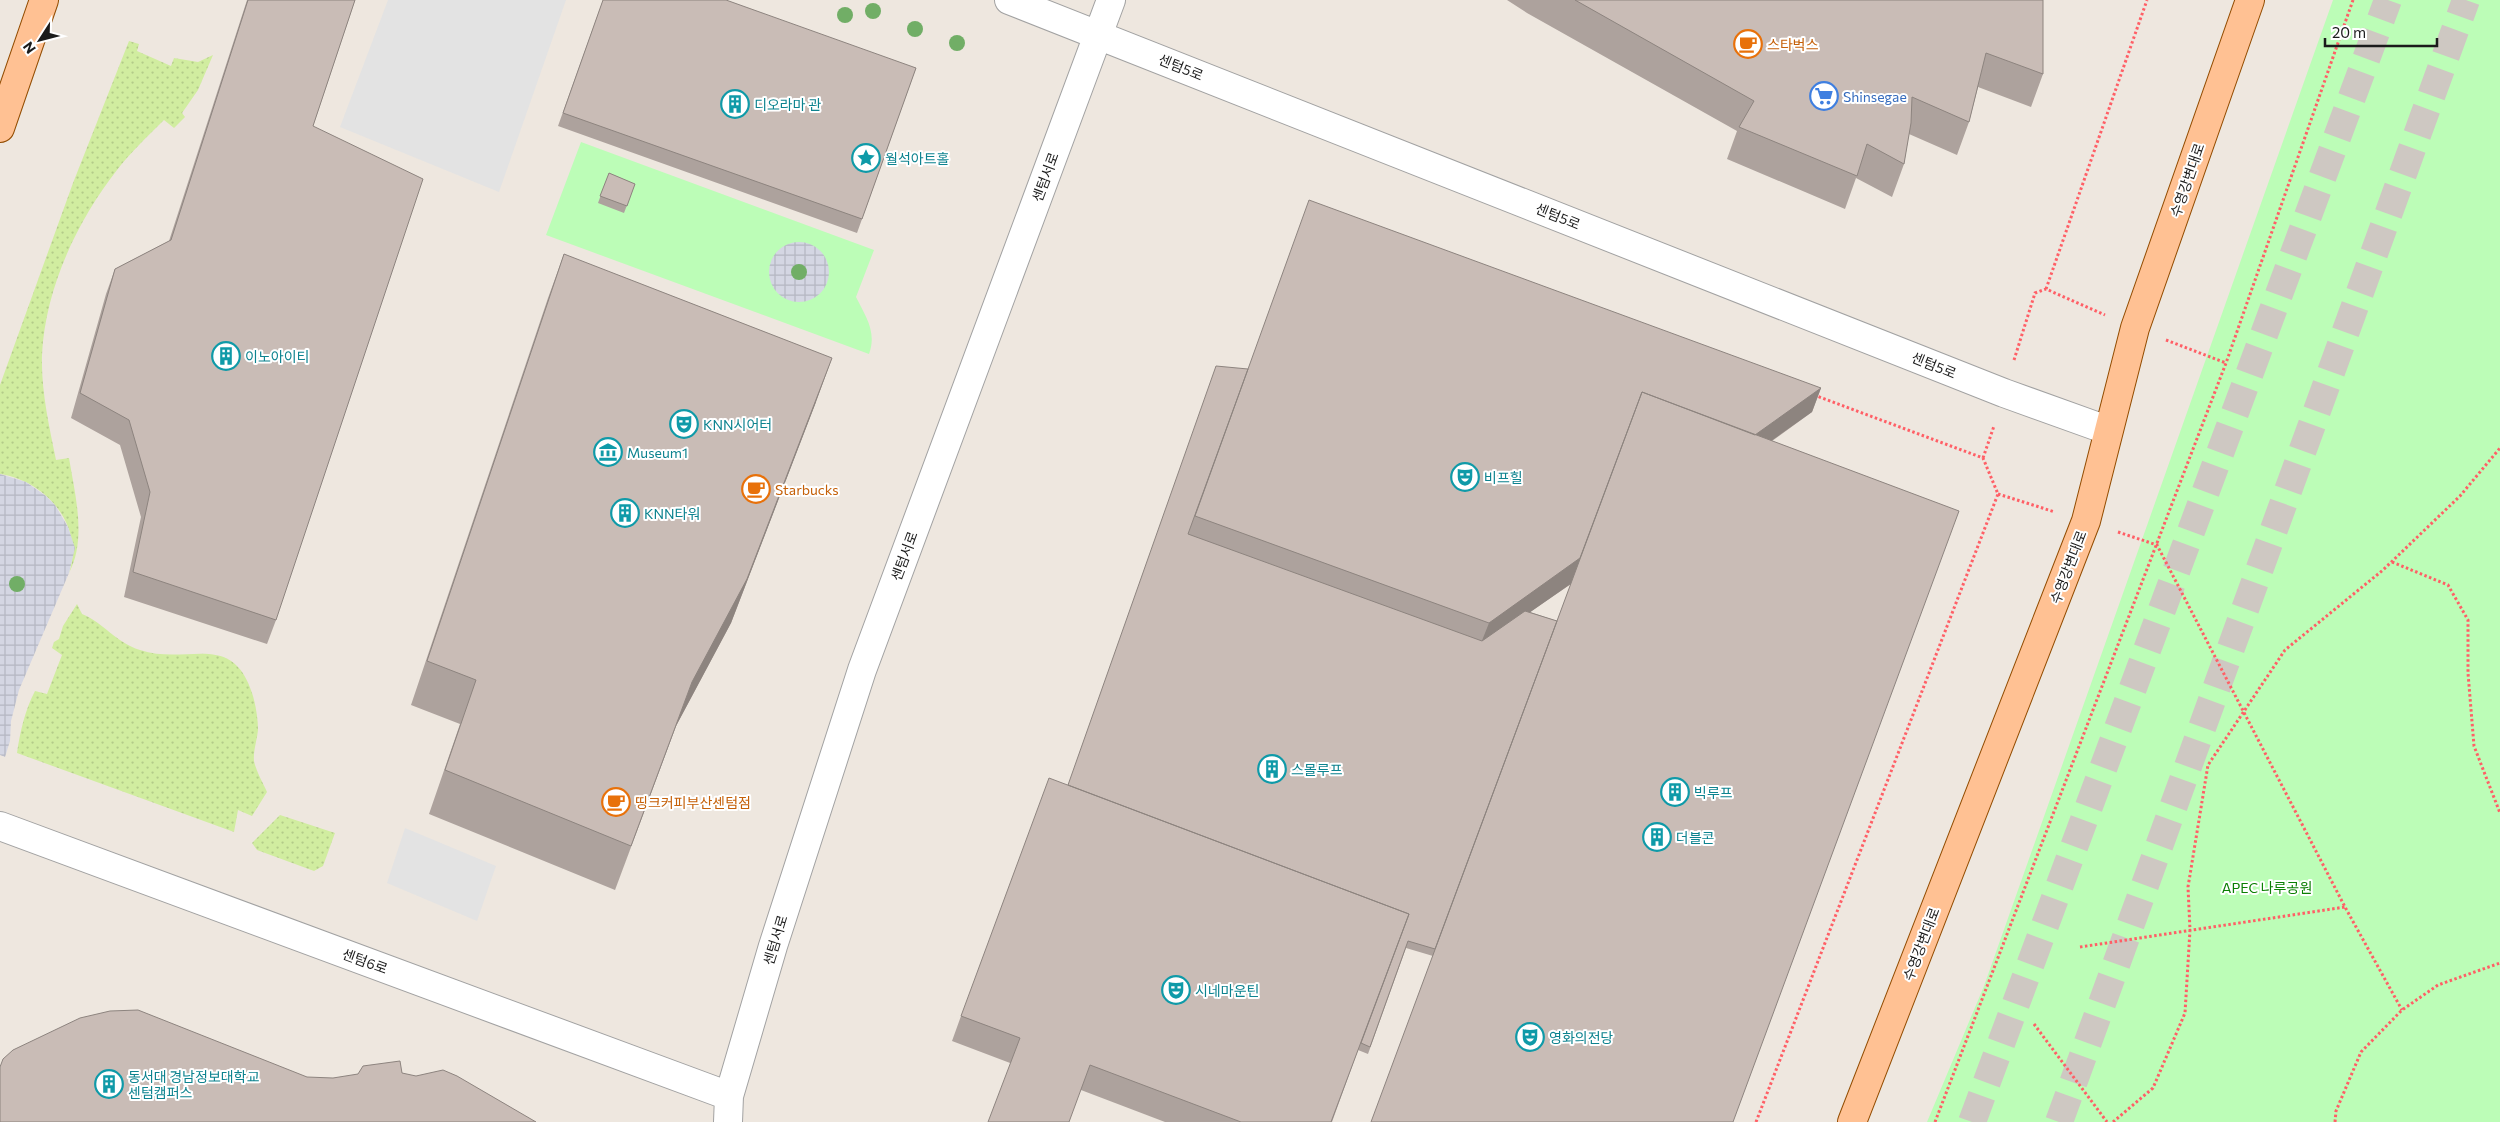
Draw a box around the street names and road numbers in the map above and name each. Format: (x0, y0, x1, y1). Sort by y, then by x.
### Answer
street label: 센텀5로 (1156, 50, 1206, 84)
street label: 수영강변대로 (2166, 141, 2208, 219)
street label: 센텀서로 (1028, 150, 1062, 204)
street label: 센텀5로 (1533, 199, 1583, 233)
street label: 센텀5로 (1909, 348, 1959, 382)
street label: 수영강변대로 (2046, 528, 2090, 606)
street label: 센텀서로 (887, 529, 921, 583)
street label: 수영강변대로 (1899, 905, 1943, 983)
street label: 센텀서로 (759, 913, 791, 967)
street label: 센텀6로 (340, 945, 390, 977)

